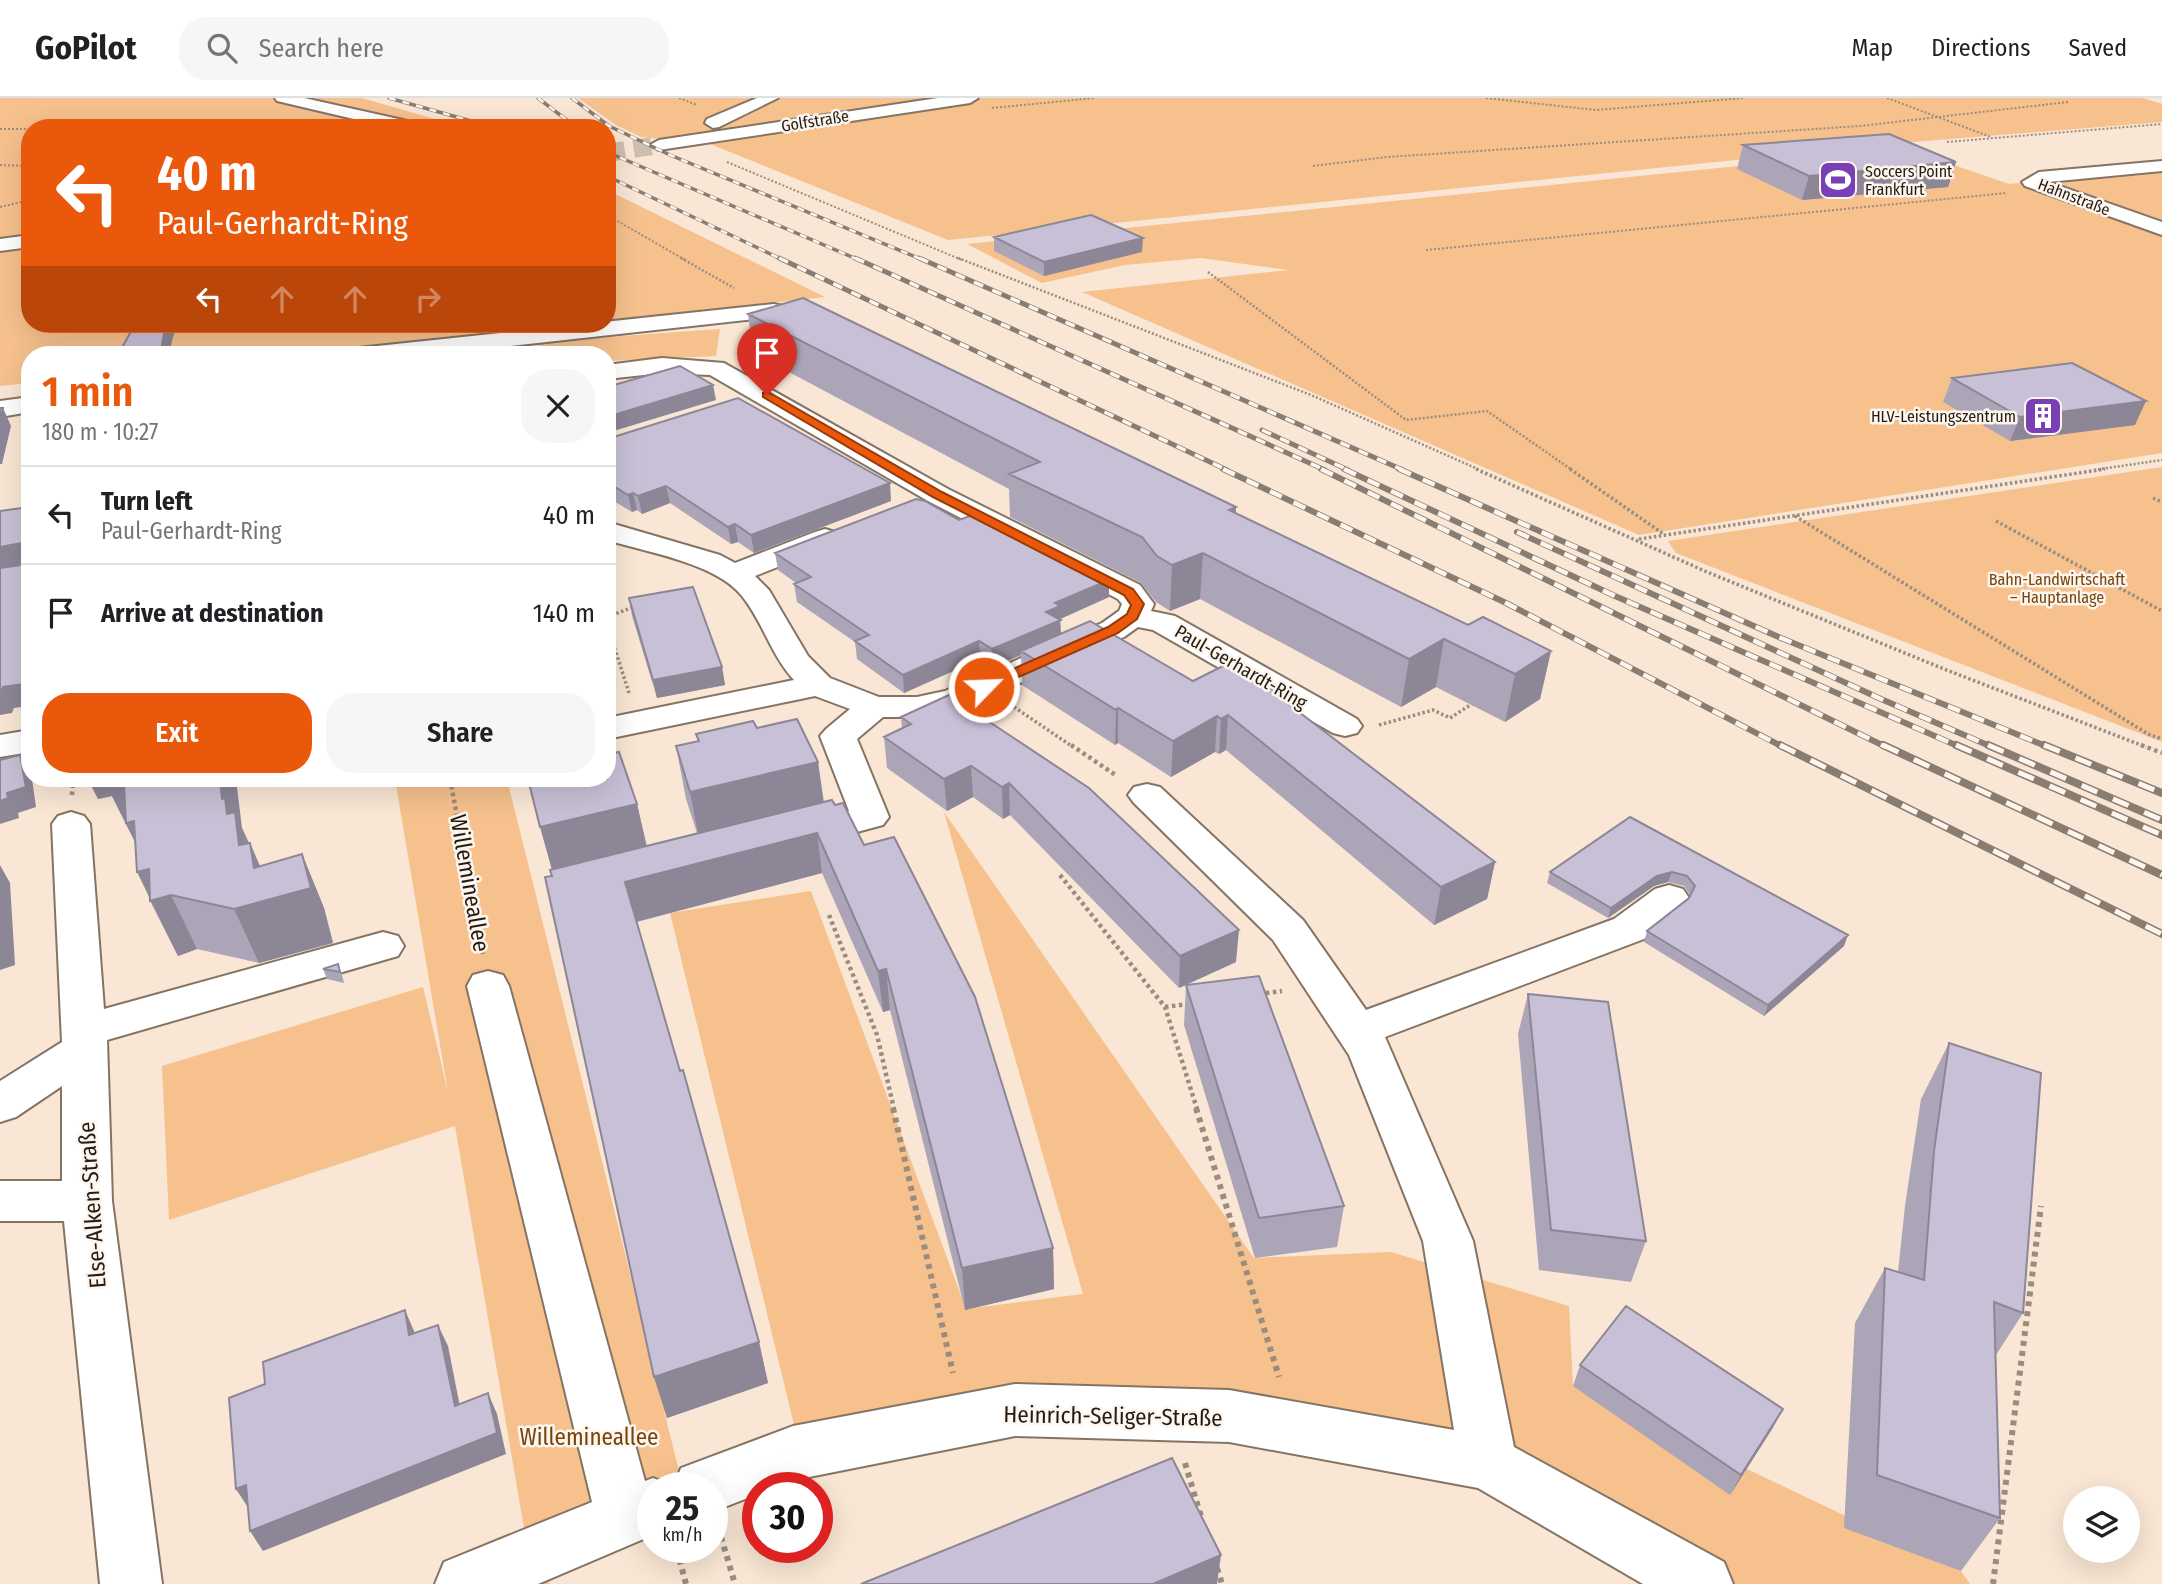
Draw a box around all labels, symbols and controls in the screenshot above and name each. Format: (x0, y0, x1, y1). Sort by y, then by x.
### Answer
search box (179, 17, 669, 80)
text: GoPilot (35, 28, 137, 68)
icon: search (203, 29, 241, 67)
text: Search here (259, 33, 384, 64)
text: Map (1852, 34, 1893, 62)
text: Directions (1931, 34, 2030, 62)
text: Saved (2068, 34, 2127, 62)
street label: Golfstraße (780, 106, 850, 136)
text: 40 m (157, 144, 257, 203)
icon: left (42, 147, 133, 238)
sports icon: Soccers Point Frankfurt (1817, 159, 1859, 201)
place label: Soccers Point Frankfurt (1865, 162, 1953, 199)
street label: Hahnstraße (2035, 175, 2113, 219)
text: Paul-Gerhardt-Ring (157, 204, 408, 242)
icon: left (190, 280, 228, 318)
icon: ahead (263, 280, 301, 318)
icon: ahead (336, 280, 374, 318)
icon: right (409, 280, 447, 318)
pin (737, 323, 797, 395)
icon: arrive (748, 334, 786, 372)
text: 1 min (42, 367, 133, 417)
button: close (521, 369, 595, 443)
building icon: HLV-Leistungszentrum (2022, 395, 2064, 437)
place label: HLV-Leistungszentrum (1871, 407, 2016, 426)
text: 180 m · 10:27 (42, 418, 158, 446)
text: Turn left (101, 486, 193, 517)
icon: left (42, 496, 80, 534)
text: 40 m (543, 500, 595, 531)
text: Paul-Gerhardt-Ring (101, 517, 281, 545)
park label: Bahn-Landwirtschaft – Hauptanlage (1989, 570, 2126, 607)
icon: arrive (42, 594, 80, 632)
text: Arrive at destination (101, 598, 324, 629)
text: 140 m (533, 598, 595, 629)
street label: Paul-Gerhardt-Ring (1171, 620, 1311, 714)
position arrow (947, 650, 1021, 724)
button: Exit (42, 693, 312, 773)
button: Share (326, 693, 595, 773)
street label: Willemineallee (444, 812, 496, 954)
street label: Else-Alken-Straße (72, 1121, 112, 1289)
street label: Heinrich-Seliger-Straße (1003, 1400, 1223, 1432)
park label: Willemineallee (520, 1423, 658, 1451)
speed limit sign: 30 (742, 1472, 833, 1563)
map controls (2063, 1486, 2140, 1563)
button: layers (2063, 1486, 2140, 1563)
text: 25 (666, 1487, 699, 1529)
text: km/h (662, 1524, 703, 1546)

